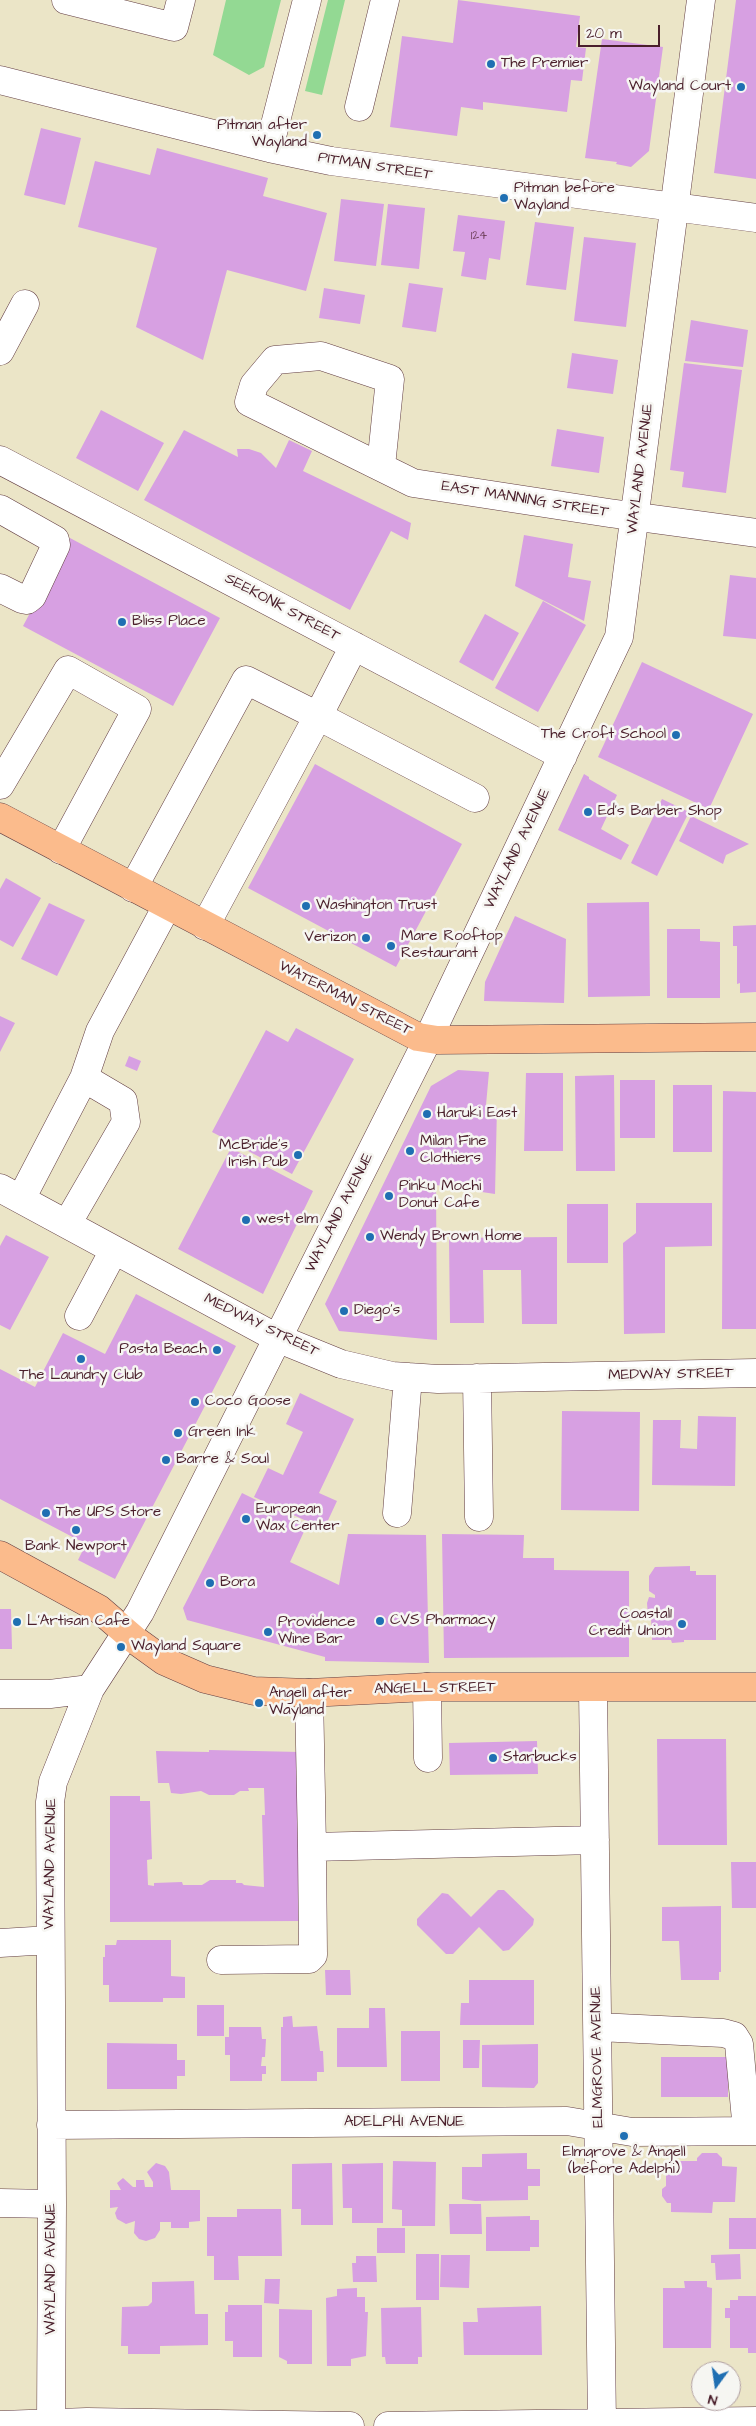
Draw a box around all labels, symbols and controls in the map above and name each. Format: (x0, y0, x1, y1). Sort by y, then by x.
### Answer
scale bar (581, 15, 664, 47)
text: 20 m (586, 23, 622, 44)
place label: The Premier (501, 55, 588, 73)
marker: The Premier (485, 58, 497, 70)
place label: Wayland Court (629, 78, 731, 96)
marker: Wayland Court (735, 81, 747, 93)
place label: Pitman after Wayland (217, 117, 307, 152)
marker: Pitman after Wayland (311, 129, 323, 141)
street label: PITMAN STREET (317, 149, 433, 185)
place label: Pitman before Wayland (514, 180, 615, 215)
marker: Pitman before Wayland (498, 192, 510, 204)
house number: 124 (471, 229, 487, 243)
street label: WAYLAND AVENUE (624, 403, 658, 535)
street label: EAST MANNING STREET (440, 478, 610, 522)
street label: SEEKONK STREET (221, 570, 343, 646)
place label: Bliss Place (132, 613, 206, 631)
marker: Bliss Place (116, 616, 128, 628)
place label: The Croft School (541, 726, 666, 744)
marker: The Croft School (670, 729, 682, 741)
street label: WAYLAND AVENUE (481, 786, 555, 912)
place label: Ed's Barber Shop (598, 803, 722, 821)
marker: Ed's Barber Shop (582, 806, 594, 818)
place label: Washington Trust (316, 897, 437, 915)
marker: Washington Trust (300, 900, 312, 912)
place label: Mare Rooftop Restaurant (401, 928, 503, 963)
place label: Verizon (305, 929, 356, 947)
marker: Verizon (360, 932, 372, 944)
marker: Mare Rooftop Restaurant (385, 940, 397, 952)
street label: WATERMAN STREET (275, 958, 415, 1040)
place label: Haruki East (437, 1105, 517, 1123)
marker: Haruki East (421, 1108, 433, 1120)
place label: Milan Fine Clothiers (420, 1133, 486, 1168)
place label: McBride's Irish Pub (219, 1137, 288, 1172)
marker: Milan Fine Clothiers (404, 1145, 416, 1157)
marker: McBride's Irish Pub (292, 1149, 304, 1161)
street label: WAYLAND AVENUE (302, 1150, 378, 1276)
place label: Pinku Mochi Donut Cafe (399, 1178, 481, 1213)
marker: Pinku Mochi Donut Cafe (383, 1190, 395, 1202)
place label: west elm (256, 1211, 318, 1229)
marker: west elm (240, 1214, 252, 1226)
place label: Wendy Brown Home (380, 1228, 522, 1246)
marker: Wendy Brown Home (364, 1231, 376, 1243)
street label: MEDWAY STREET (201, 1290, 321, 1362)
place label: Diego's (354, 1302, 400, 1320)
marker: Diego's (338, 1305, 350, 1317)
place label: Pasta Beach (119, 1341, 207, 1359)
marker: Pasta Beach (211, 1344, 223, 1356)
marker: The Laundry Club (75, 1353, 87, 1365)
street label: MEDWAY STREET (608, 1365, 734, 1385)
place label: The Laundry Club (19, 1367, 143, 1385)
place label: Coco Goose (205, 1393, 291, 1411)
marker: Coco Goose (189, 1396, 201, 1408)
place label: Green Ink (188, 1424, 255, 1442)
marker: Green Ink (172, 1427, 184, 1439)
place label: Barre & Soul (176, 1451, 269, 1469)
marker: Barre & Soul (160, 1454, 172, 1466)
place label: European Wax Center (256, 1501, 339, 1536)
place label: The UPS Store (56, 1504, 161, 1522)
marker: The UPS Store (40, 1507, 52, 1519)
marker: European Wax Center (240, 1513, 252, 1525)
marker: Bank Newport (70, 1524, 82, 1536)
place label: Bank Newport (25, 1538, 127, 1556)
place label: Bora (220, 1574, 255, 1592)
marker: Bora (204, 1577, 216, 1589)
place label: Coastal1 Credit Union (589, 1606, 672, 1641)
place label: CVS Pharmacy (390, 1612, 496, 1630)
place label: L'Artisan Cafe (27, 1613, 130, 1631)
place label: Providence Wine Bar (278, 1614, 355, 1649)
marker: CVS Pharmacy (374, 1615, 386, 1627)
marker: L'Artisan Cafe (11, 1616, 23, 1628)
marker: Coastal1 Credit Union (676, 1618, 688, 1630)
marker: Providence Wine Bar (262, 1626, 274, 1638)
place label: Wayland Square (131, 1638, 241, 1656)
marker: Wayland Square (115, 1641, 127, 1653)
street label: ANGELL STREET (374, 1679, 496, 1699)
place label: Angell after Wayland (269, 1685, 352, 1720)
marker: Angell after Wayland (253, 1697, 265, 1709)
place label: Starbucks (503, 1749, 577, 1767)
marker: Starbucks (487, 1752, 499, 1764)
street label: WAYLAND AVENUE (41, 1798, 61, 1930)
street label: ELMGROVE AVENUE (588, 1986, 608, 2128)
street label: ADELPHI AVENUE (344, 2114, 464, 2132)
marker: Elmgrove & Angell (before Adelphi) (618, 2130, 630, 2142)
place label: Elmgrove & Angell (before Adelphi) (563, 2144, 685, 2179)
street label: WAYLAND AVENUE (43, 2203, 61, 2335)
north arrow (691, 2361, 741, 2411)
text: N (706, 2389, 719, 2410)

